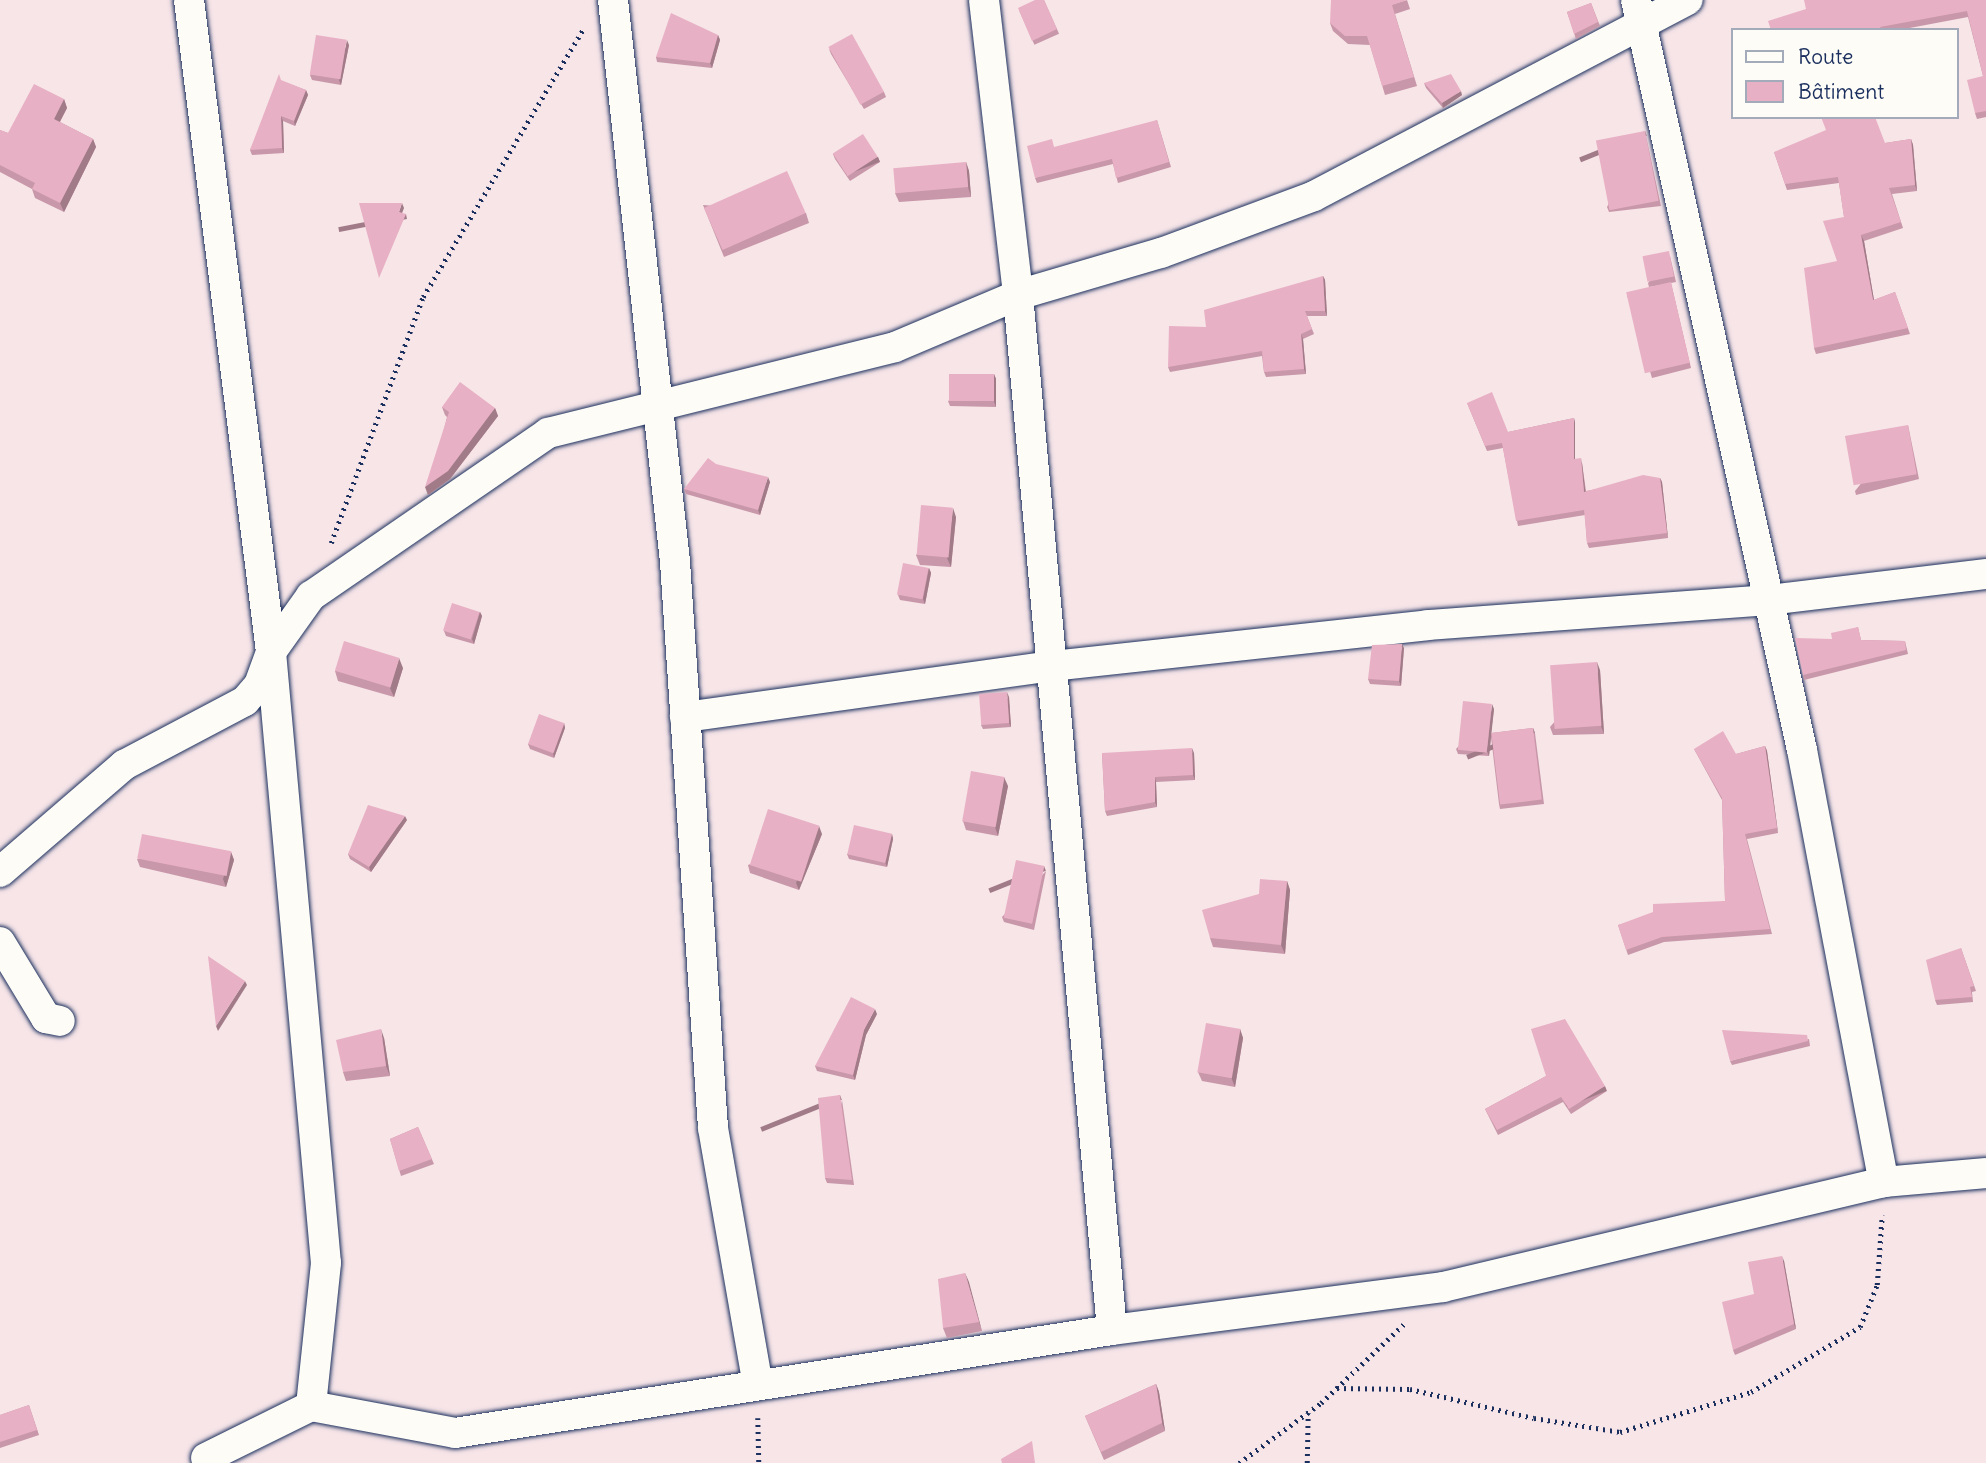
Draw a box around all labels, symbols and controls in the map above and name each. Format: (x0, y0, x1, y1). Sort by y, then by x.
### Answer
legend (1730, 28, 1958, 119)
text: Route (1798, 43, 1853, 70)
text: Bâtiment (1798, 78, 1884, 105)

